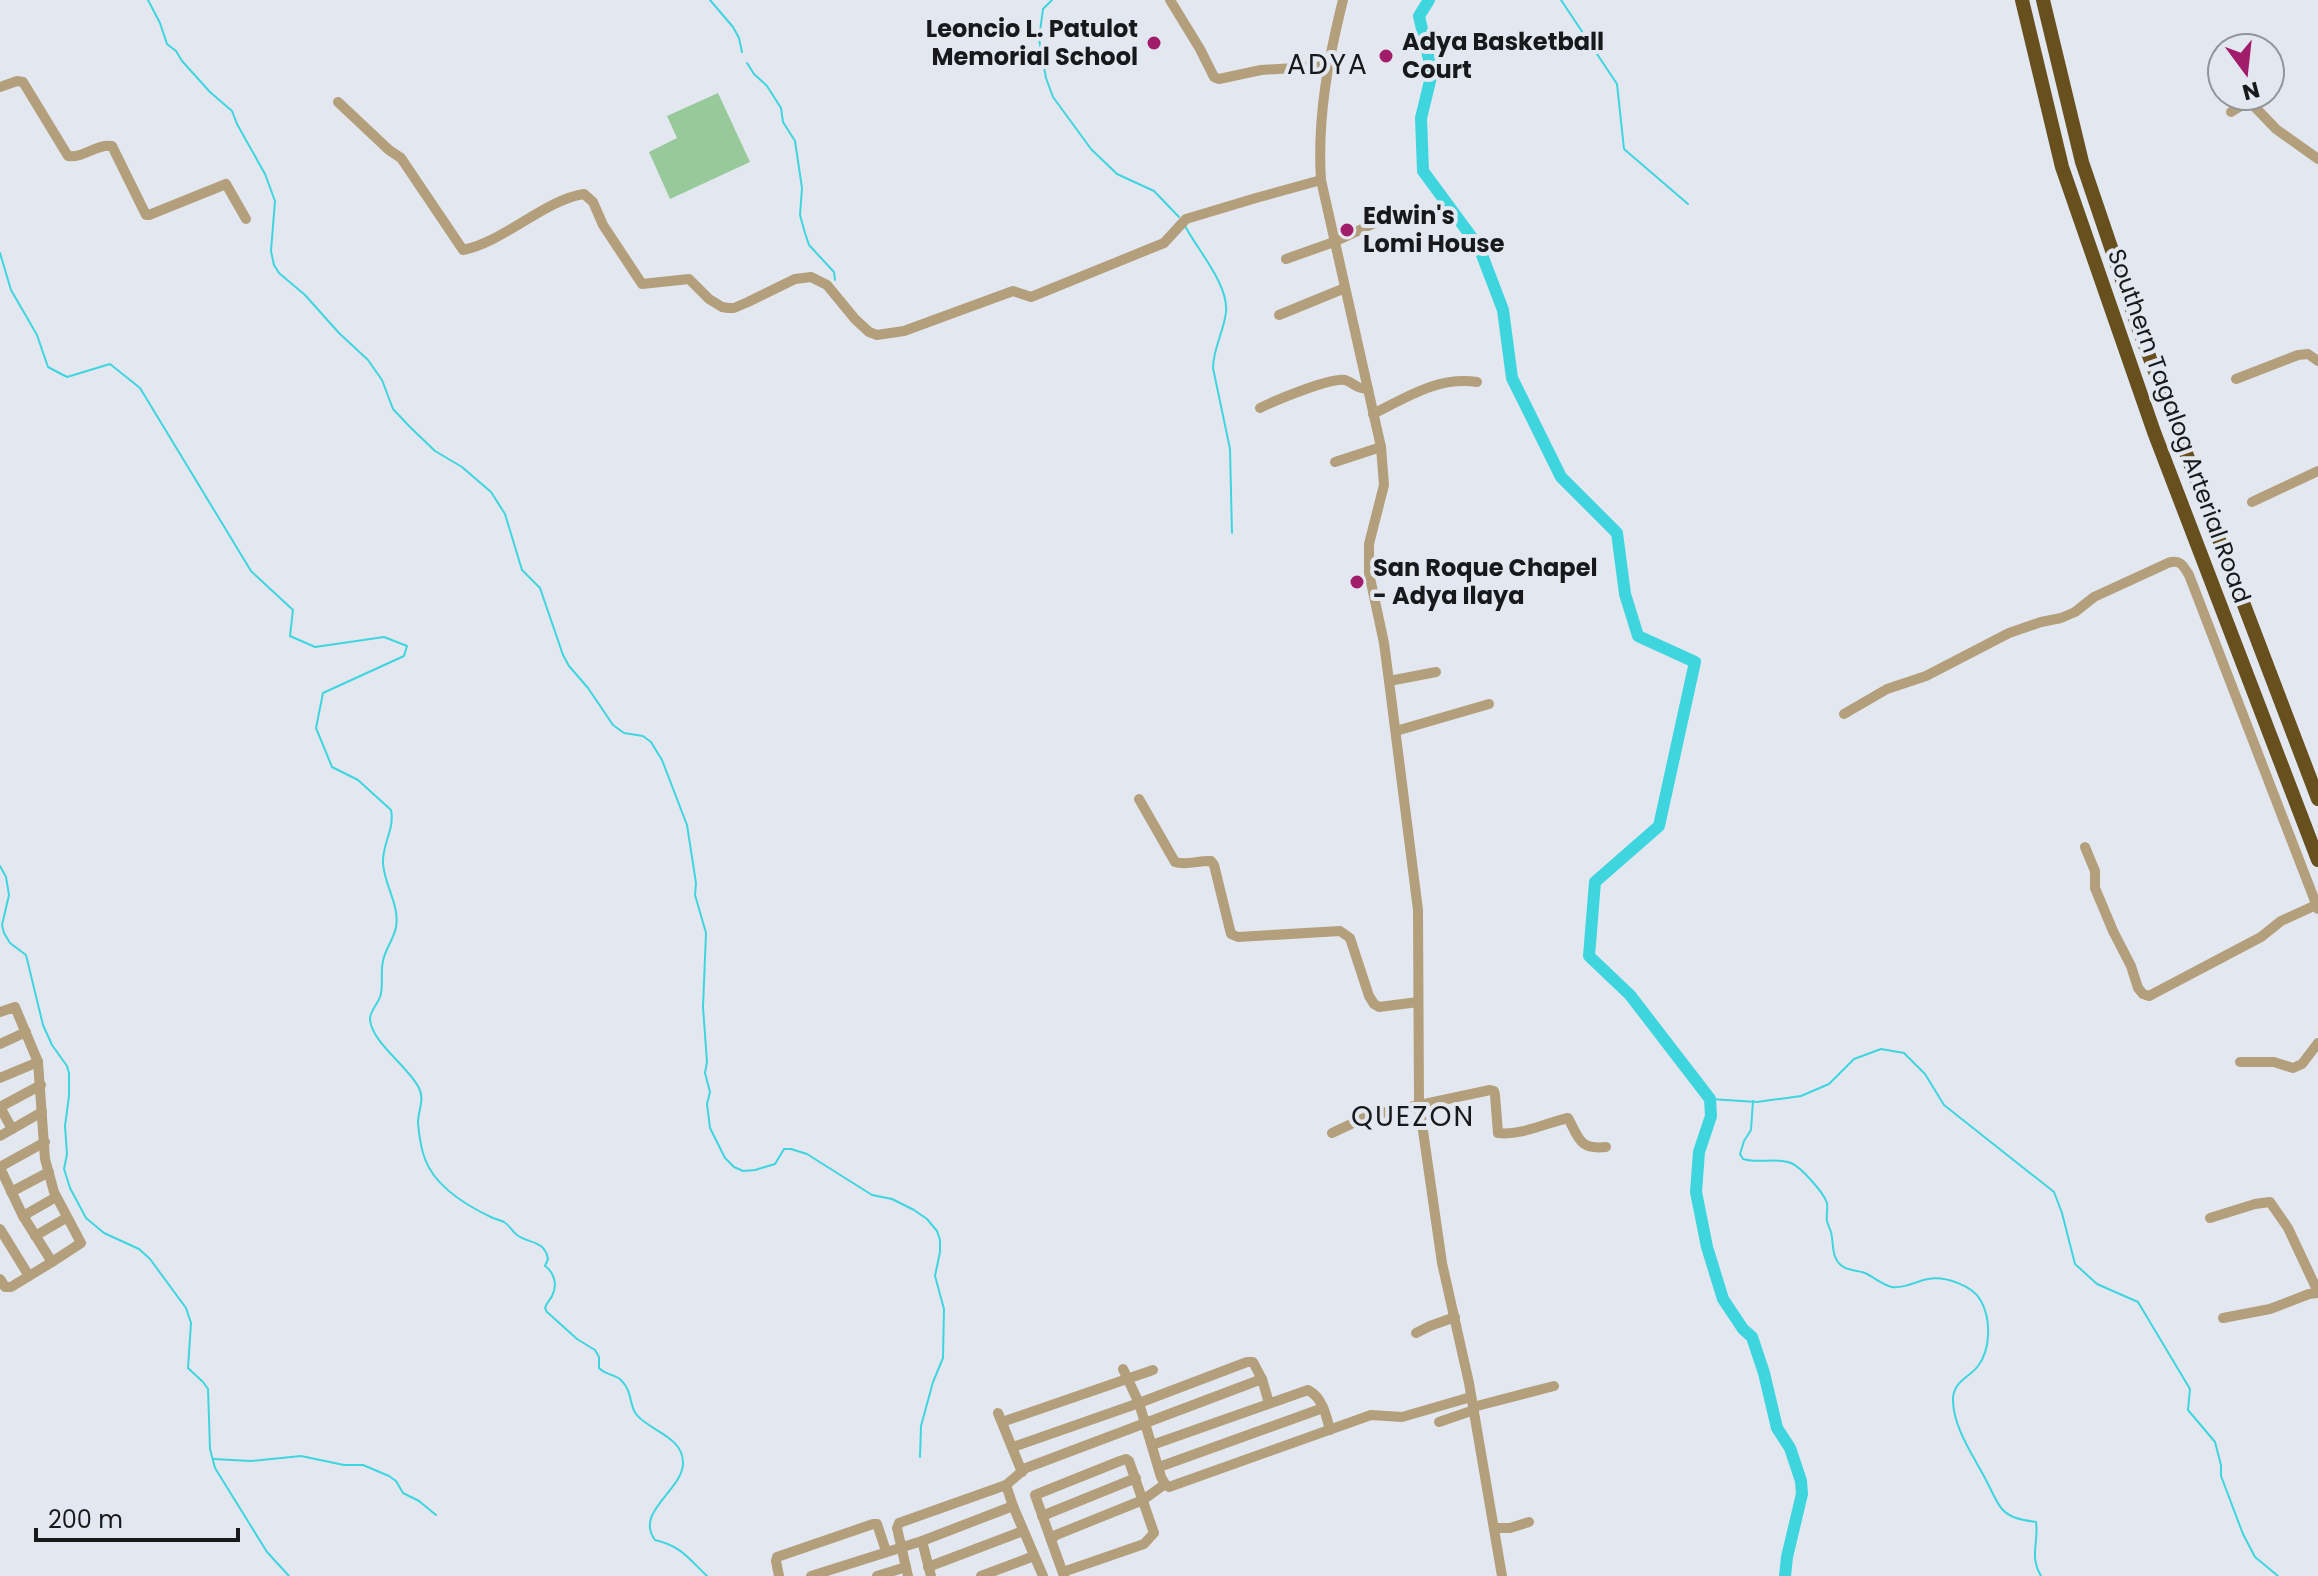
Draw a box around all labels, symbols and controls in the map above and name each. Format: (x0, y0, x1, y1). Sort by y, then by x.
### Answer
place label: Leoncio L. Patulot Memorial School (926, 12, 1138, 73)
place label: Adya Basketball Court (1402, 25, 1604, 86)
north arrow (2206, 32, 2286, 112)
marker: Leoncio L. Patulot Memorial School (1145, 34, 1163, 52)
district label: ADYA (1287, 45, 1369, 84)
marker: Adya Basketball Court (1377, 47, 1395, 65)
text: N (2239, 74, 2263, 108)
place label: Edwin's Lomi House (1363, 199, 1505, 260)
marker: Edwin's Lomi House (1338, 221, 1356, 239)
street label: Southern Tagalog Arterial Road (2100, 244, 2259, 607)
place label: San Roque Chapel - Adya Ilaya (1373, 551, 1598, 612)
marker: San Roque Chapel - Adya Ilaya (1348, 573, 1366, 591)
district label: QUEZON (1351, 1097, 1475, 1136)
scale bar (36, 1492, 238, 1542)
text: 200 m (48, 1503, 123, 1536)

